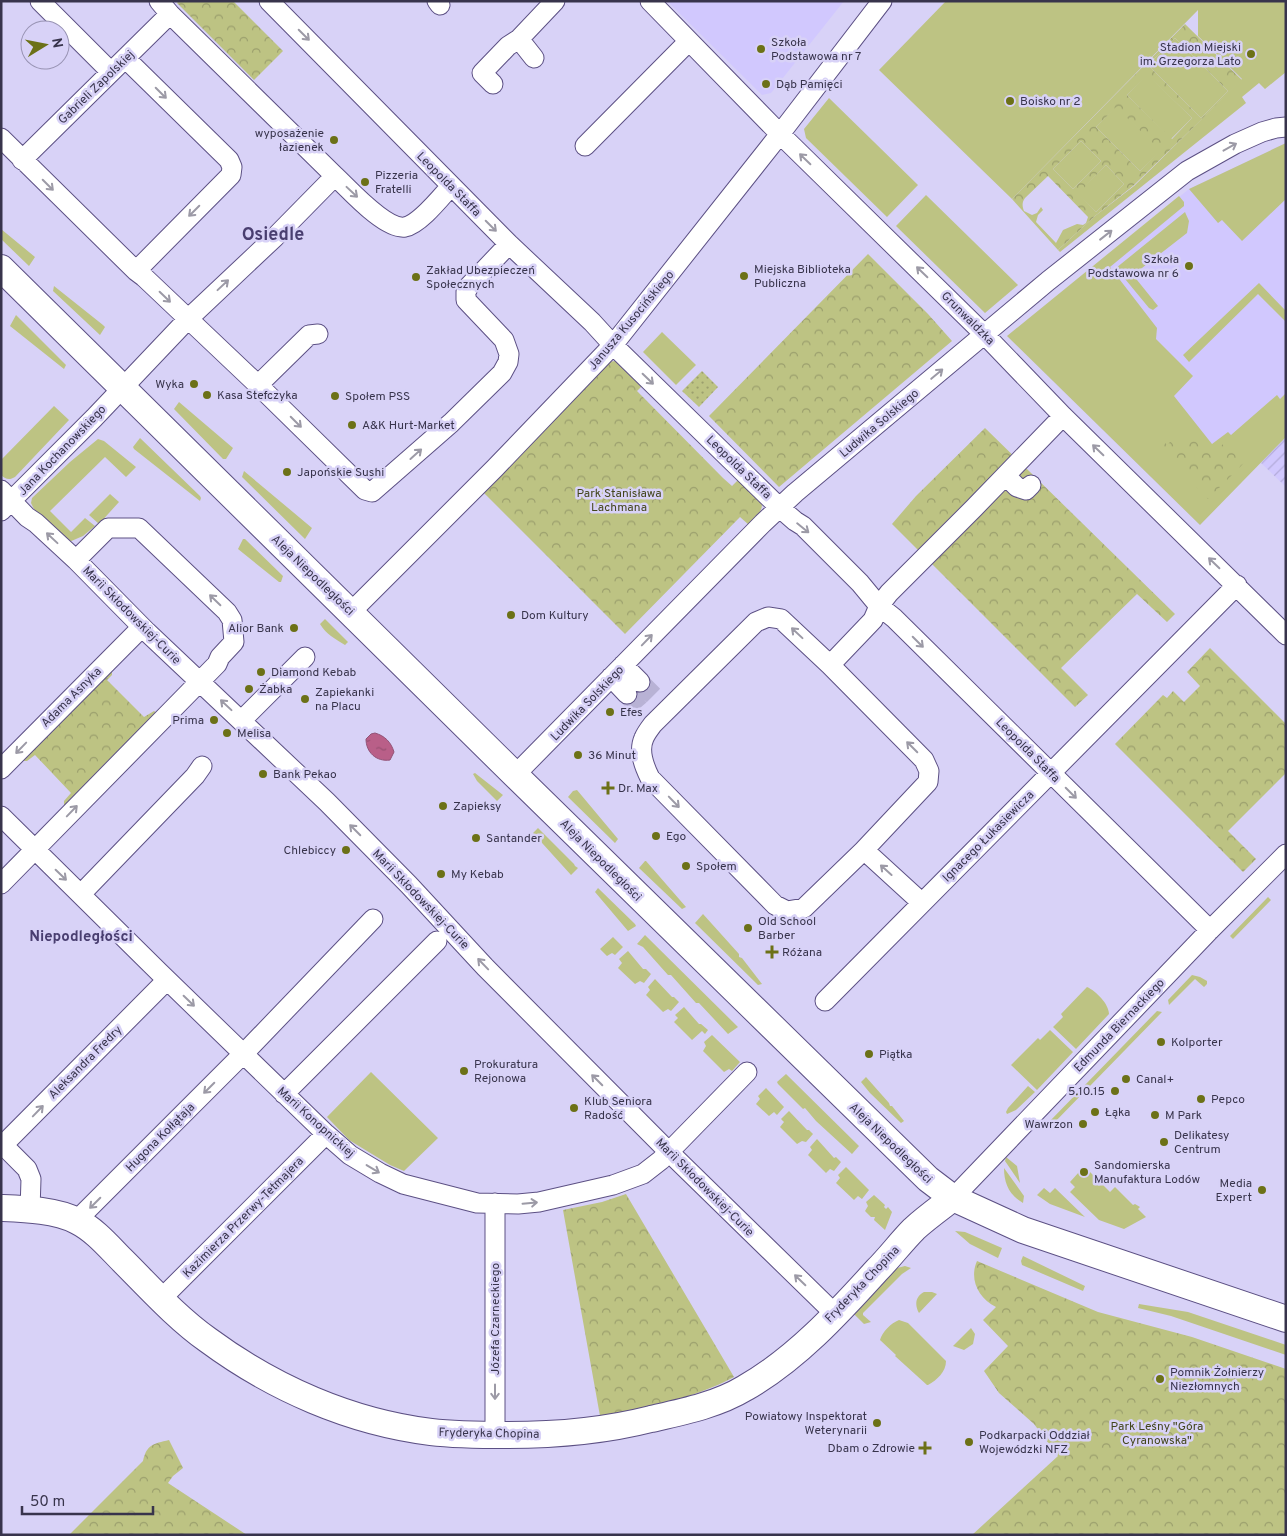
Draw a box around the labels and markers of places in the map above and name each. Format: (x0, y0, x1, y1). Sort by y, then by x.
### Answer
place label: Szkoła Podstawowa nr 7 (771, 35, 861, 65)
place label: Stadion Miejski im. Grzegorza Lato (1140, 40, 1241, 70)
marker: Szkoła Podstawowa nr 7 (755, 43, 767, 55)
marker: Stadion Miejski im. Grzegorza Lato (1245, 48, 1257, 60)
place label: Dąb Pamięci (776, 77, 843, 93)
marker: Dąb Pamięci (760, 78, 772, 90)
place label: Boisko nr 2 (1020, 94, 1081, 110)
marker: Boisko nr 2 (1004, 95, 1016, 107)
place label: wyposażenie łazienek (255, 126, 324, 156)
marker: wyposażenie łazienek (328, 134, 340, 146)
place label: Pizzeria Fratelli (375, 168, 418, 198)
marker: Pizzeria Fratelli (359, 176, 371, 188)
place label: Szkoła Podstawowa nr 6 (1087, 252, 1179, 282)
marker: Szkoła Podstawowa nr 6 (1183, 260, 1195, 272)
place label: Miejska Biblioteka Publiczna (754, 262, 851, 292)
place label: Zakład Ubezpieczeń Społecznych (426, 263, 535, 293)
marker: Miejska Biblioteka Publiczna (738, 270, 750, 282)
marker: Zakład Ubezpieczeń Społecznych (410, 271, 422, 283)
place label: Wyka (155, 377, 184, 393)
marker: Wyka (188, 378, 200, 390)
place label: Kasa Stefczyka (217, 388, 298, 404)
marker: Kasa Stefczyka (201, 389, 213, 401)
place label: Społem PSS (345, 389, 410, 405)
marker: Społem PSS (329, 390, 341, 402)
place label: A&K Hurt-Market (362, 418, 455, 434)
marker: A&K Hurt-Market (346, 419, 358, 431)
place label: Japońskie Sushi (297, 465, 384, 481)
marker: Japońskie Sushi (281, 466, 293, 478)
place label: Dom Kultury (521, 608, 589, 624)
marker: Dom Kultury (505, 609, 517, 621)
place label: Alior Bank (228, 621, 284, 637)
marker: Alior Bank (288, 622, 300, 634)
place label: Diamond Kebab (271, 665, 356, 681)
marker: Diamond Kebab (255, 666, 267, 678)
place label: Żabka (259, 682, 292, 698)
marker: Żabka (243, 683, 255, 695)
place label: Zapiekanki na Placu (315, 685, 374, 715)
marker: Zapiekanki na Placu (299, 693, 311, 705)
place label: Efes (620, 705, 643, 721)
marker: Efes (604, 706, 616, 718)
place label: Prima (172, 713, 204, 729)
marker: Prima (208, 714, 220, 726)
place label: Melisa (237, 726, 271, 742)
marker: Melisa (221, 727, 233, 739)
place label: 36 Minut (588, 748, 636, 764)
marker: 36 Minut (572, 749, 584, 761)
place label: Bank Pekao (273, 767, 337, 783)
marker: Bank Pekao (257, 768, 269, 780)
place label: Dr. Max (618, 781, 658, 797)
marker: Dr. Max (602, 782, 614, 794)
place label: Zapieksy (453, 799, 501, 815)
marker: Zapieksy (437, 800, 449, 812)
place label: Ego (666, 829, 686, 845)
marker: Ego (650, 830, 662, 842)
place label: Santander (486, 831, 542, 847)
marker: Santander (470, 832, 482, 844)
place label: Chlebiccy (284, 843, 336, 859)
marker: Chlebiccy (340, 844, 352, 856)
place label: Społem (696, 859, 737, 875)
marker: Społem (680, 860, 692, 872)
place label: My Kebab (451, 867, 504, 883)
marker: My Kebab (435, 868, 447, 880)
place label: Old School Barber (758, 914, 816, 944)
marker: Old School Barber (742, 922, 754, 934)
place label: Różana (782, 945, 822, 961)
marker: Różana (766, 946, 778, 958)
place label: Kolporter (1171, 1035, 1223, 1051)
marker: Kolporter (1155, 1036, 1167, 1048)
place label: Piątka (879, 1047, 912, 1063)
marker: Piątka (863, 1048, 875, 1060)
place label: Prokuratura Rejonowa (474, 1057, 538, 1087)
marker: Prokuratura Rejonowa (458, 1065, 470, 1077)
place label: Canal+ (1136, 1072, 1174, 1088)
marker: Canal+ (1120, 1073, 1132, 1085)
place label: 5.10.15 (1068, 1084, 1105, 1100)
marker: 5.10.15 (1109, 1085, 1121, 1097)
place label: Pepco (1211, 1092, 1245, 1108)
marker: Pepco (1195, 1093, 1207, 1105)
place label: Klub Seniora Radość (584, 1094, 652, 1124)
marker: Klub Seniora Radość (568, 1102, 580, 1114)
place label: Łąka (1105, 1105, 1130, 1121)
marker: Łąka (1089, 1106, 1101, 1118)
place label: M Park (1165, 1108, 1202, 1124)
marker: M Park (1149, 1109, 1161, 1121)
place label: Wawrzon (1025, 1117, 1073, 1133)
marker: Wawrzon (1077, 1118, 1089, 1130)
place label: Delikatesy Centrum (1174, 1128, 1229, 1158)
marker: Delikatesy Centrum (1158, 1136, 1170, 1148)
place label: Sandomierska Manufaktura Lodów (1094, 1158, 1200, 1188)
marker: Sandomierska Manufaktura Lodów (1078, 1166, 1090, 1178)
place label: Media Expert (1216, 1176, 1252, 1206)
marker: Media Expert (1256, 1184, 1268, 1196)
place label: Pomnik Żołnierzy Niezłomnych (1170, 1365, 1264, 1395)
marker: Pomnik Żołnierzy Niezłomnych (1154, 1373, 1166, 1385)
place label: Powiatowy Inspektorat Weterynarii (745, 1409, 867, 1439)
marker: Powiatowy Inspektorat Weterynarii (871, 1417, 883, 1429)
place label: Podkarpacki Oddział Wojewódzki NFZ (979, 1428, 1090, 1458)
marker: Podkarpacki Oddział Wojewódzki NFZ (963, 1436, 975, 1448)
place label: Dbam o Zdrowie (828, 1441, 915, 1457)
marker: Dbam o Zdrowie (919, 1442, 931, 1454)

